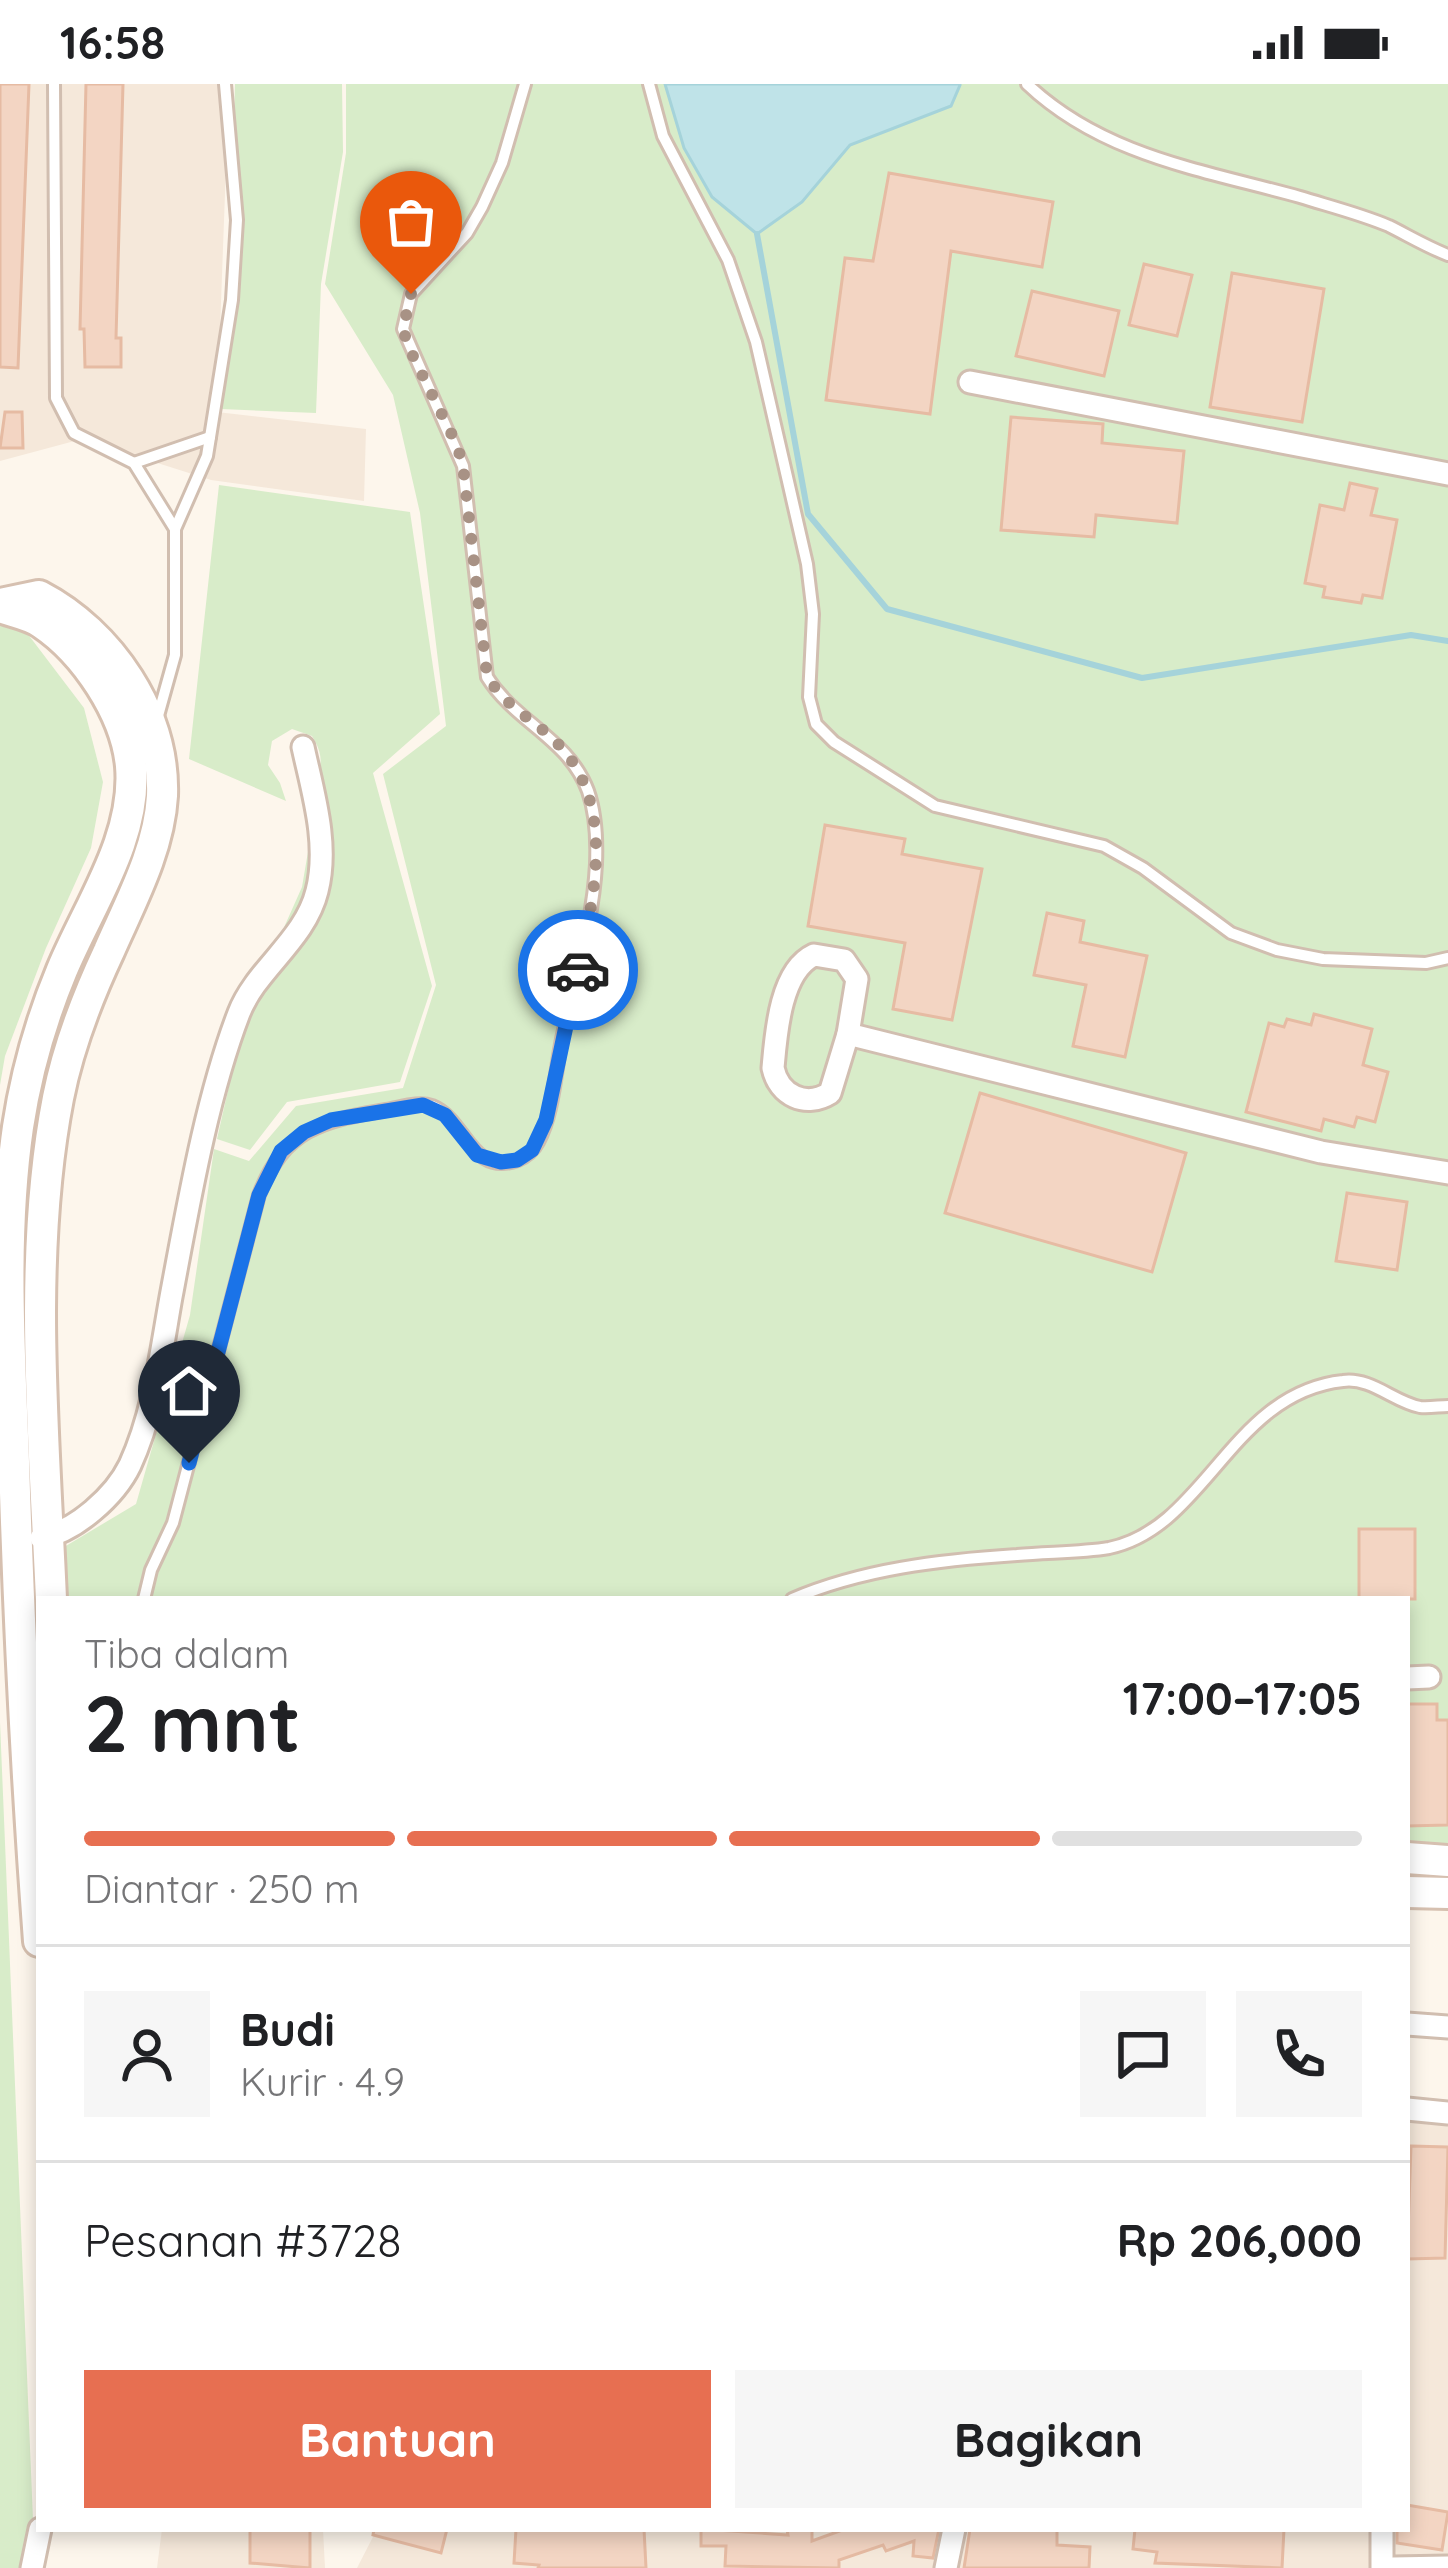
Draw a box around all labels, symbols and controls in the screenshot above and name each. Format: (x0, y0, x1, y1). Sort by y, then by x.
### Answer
text: 16:58 (60, 14, 165, 70)
pin (360, 171, 462, 294)
icon: bag (378, 189, 444, 255)
courier (518, 910, 638, 1030)
icon: car (545, 937, 611, 1003)
pin (138, 1340, 240, 1463)
icon: home (156, 1358, 222, 1424)
text: Tiba dalam (84, 1629, 289, 1678)
text: 17:00–17:05 (1123, 1670, 1362, 1726)
text: 2 mnt (84, 1674, 301, 1772)
text: Diantar · 250 m (84, 1864, 360, 1913)
button: person (84, 1991, 210, 2117)
button: chat (1080, 1991, 1206, 2117)
button: phone (1236, 1991, 1362, 2117)
text: Budi (240, 2001, 335, 2057)
text: Kurir · 4.9 (240, 2057, 405, 2106)
text: Pesanan #3728 (84, 2212, 401, 2268)
text: Rp 206,000 (1117, 2212, 1362, 2268)
button: Bantuan (84, 2370, 711, 2508)
button: Bagikan (735, 2370, 1362, 2508)

